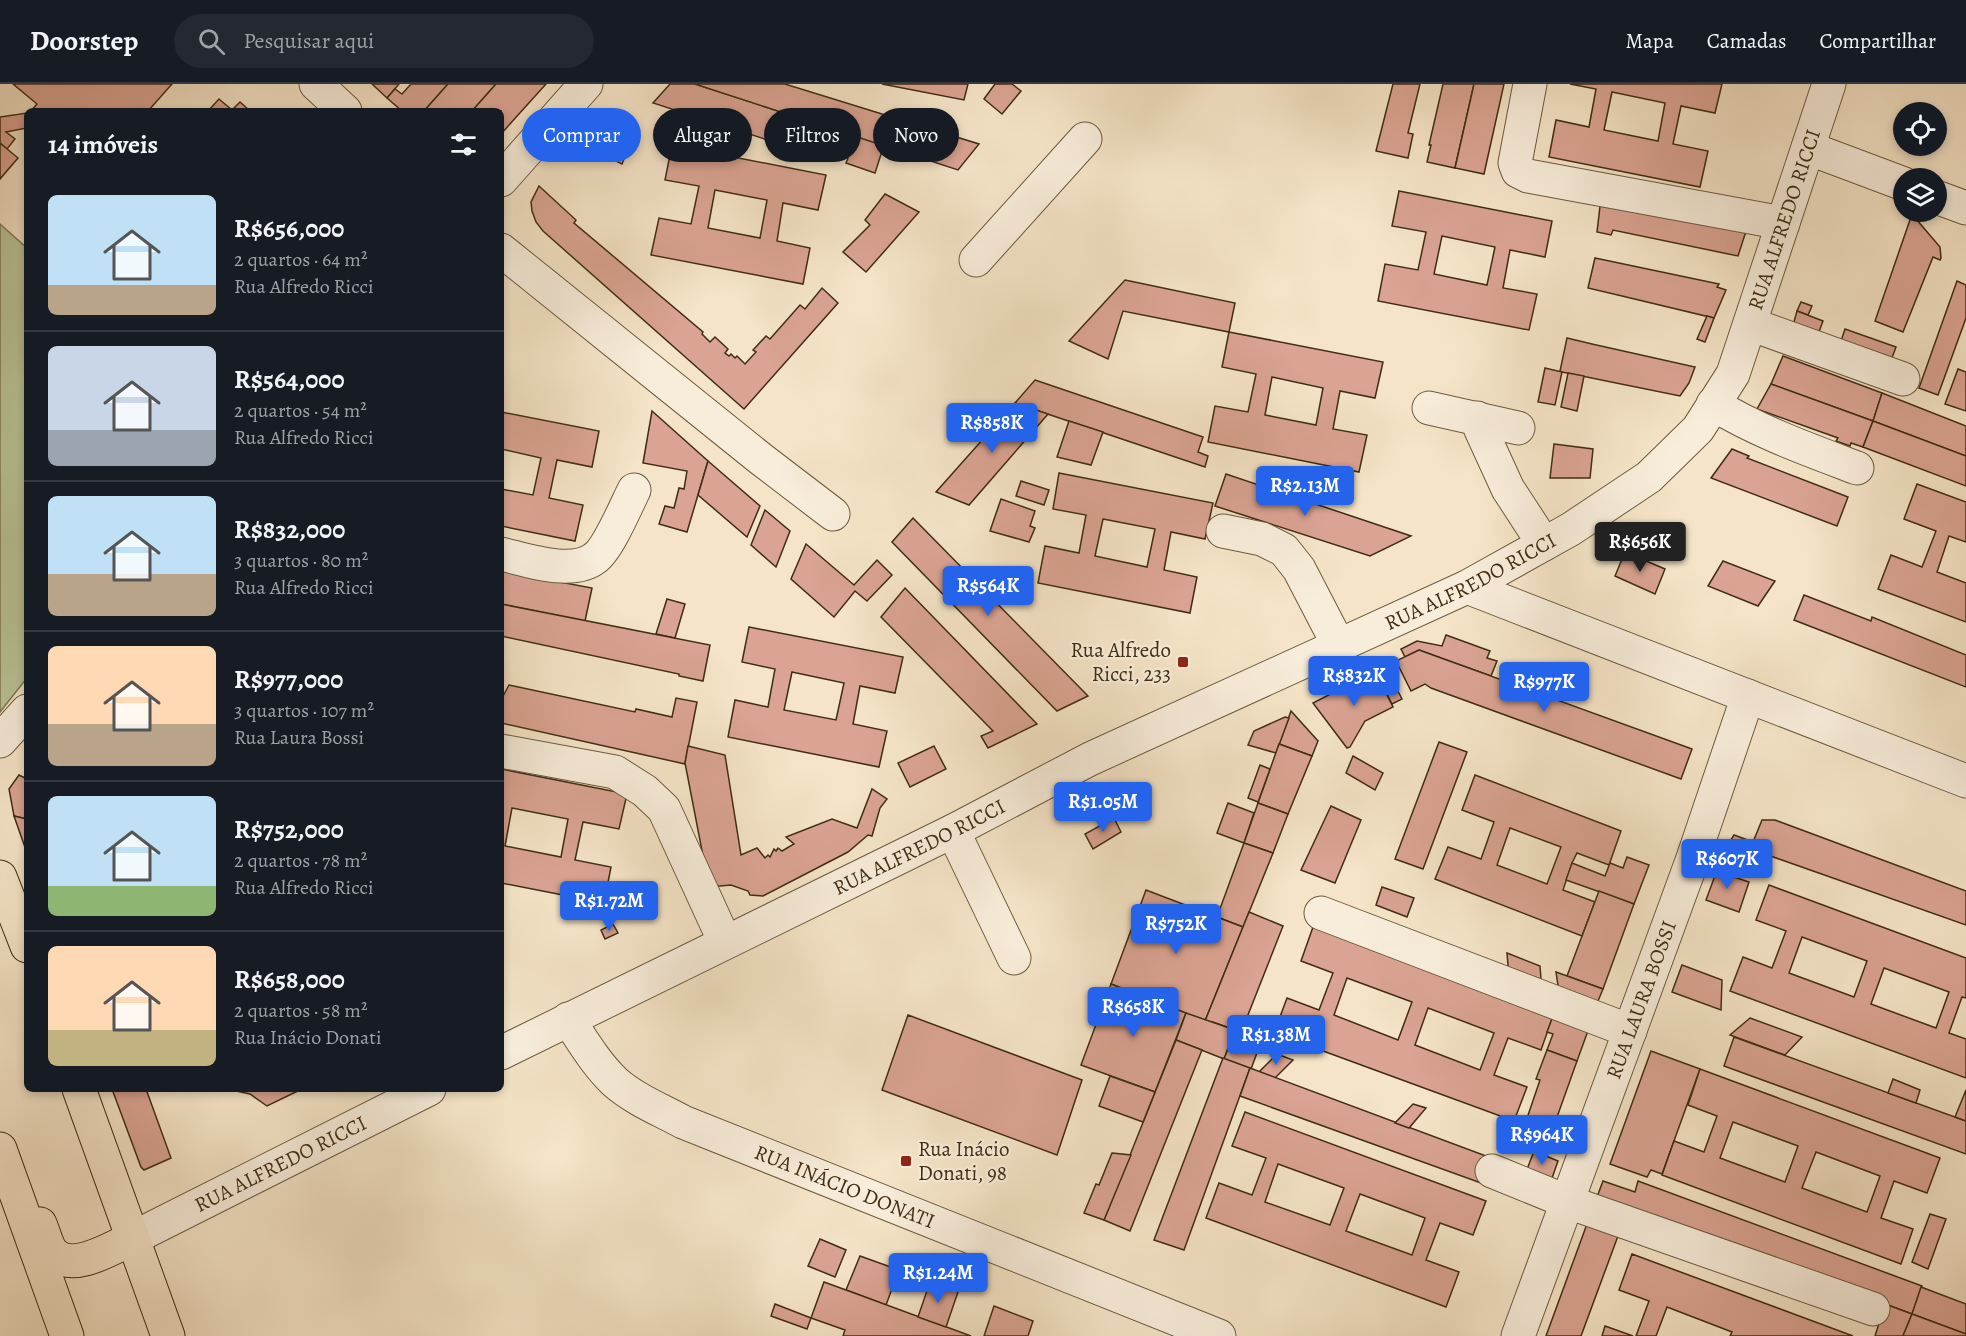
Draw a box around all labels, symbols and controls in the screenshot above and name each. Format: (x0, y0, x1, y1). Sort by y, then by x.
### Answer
search box (174, 14, 594, 68)
text: Doorstep (30, 22, 138, 60)
icon: search (195, 25, 228, 58)
text: Pesquisar aqui (243, 26, 374, 56)
text: Mapa (1625, 27, 1674, 55)
text: Camadas (1707, 27, 1786, 55)
text: Compartilhar (1819, 27, 1936, 55)
map controls (1893, 102, 1947, 222)
button: locate (1893, 102, 1947, 156)
chip: Comprar (522, 108, 641, 162)
chip: Alugar (653, 108, 752, 162)
chip: Filtros (764, 108, 861, 162)
chip: Novo (873, 108, 959, 162)
street label: RUA ALFREDO RICCI (1741, 125, 1827, 314)
text: 14 imóveis (48, 127, 158, 162)
icon: filters (447, 128, 480, 161)
button: layers (1893, 168, 1947, 222)
text: R$656,000 (234, 211, 344, 246)
icon: home (96, 219, 168, 291)
text: 2 quartos · 64 m² (234, 246, 368, 273)
text: Rua Alfredo Ricci (234, 273, 374, 300)
text: R$564,000 (234, 362, 344, 397)
icon: home (96, 370, 168, 442)
text: 2 quartos · 54 m² (234, 397, 367, 424)
pin: R$858K (943, 403, 1041, 454)
text: R$858K (960, 409, 1024, 436)
text: Rua Alfredo Ricci (234, 424, 374, 451)
pin: R$2.13M (1250, 466, 1360, 517)
text: R$2.13M (1270, 472, 1340, 499)
text: R$832,000 (234, 512, 345, 547)
icon: home (96, 520, 168, 592)
pin: R$656K (1591, 522, 1689, 573)
street label: RUA ALFREDO RICCI (1380, 526, 1561, 637)
text: R$656K (1609, 528, 1671, 555)
text: 3 quartos · 80 m² (234, 547, 368, 574)
pin: R$564K (939, 566, 1037, 617)
text: R$564K (957, 572, 1019, 599)
text: Rua Alfredo Ricci (234, 574, 374, 601)
place label: Rua Alfredo Ricci, 233 (1071, 636, 1171, 688)
marker: Rua Alfredo Ricci, 233 (1176, 655, 1190, 669)
pin: R$832K (1305, 656, 1403, 707)
text: R$977,000 (234, 662, 343, 697)
text: R$832K (1322, 662, 1386, 689)
pin: R$977K (1495, 662, 1593, 713)
text: R$977K (1513, 668, 1575, 695)
icon: home (96, 670, 168, 742)
text: 3 quartos · 107 m² (234, 697, 374, 724)
text: Rua Laura Bossi (234, 724, 364, 751)
pin: R$1.05M (1048, 782, 1158, 833)
text: R$1.05M (1068, 788, 1138, 815)
street label: RUA ALFREDO RICCI (828, 792, 1010, 902)
text: R$752,000 (234, 812, 344, 847)
icon: home (96, 820, 168, 892)
pin: R$607K (1678, 839, 1776, 890)
text: R$607K (1695, 845, 1759, 872)
text: 2 quartos · 78 m² (234, 847, 367, 874)
text: Rua Alfredo Ricci (234, 874, 374, 901)
pin: R$1.72M (554, 881, 664, 932)
text: R$1.72M (574, 887, 644, 914)
pin: R$752K (1127, 904, 1225, 955)
text: R$752K (1145, 910, 1207, 937)
street label: RUA LAURA BOSSI (1599, 917, 1683, 1083)
text: R$658,000 (234, 962, 345, 997)
icon: home (96, 970, 168, 1042)
pin: R$658K (1084, 987, 1182, 1038)
text: R$658K (1102, 993, 1164, 1020)
text: 2 quartos · 58 m² (234, 997, 368, 1024)
pin: R$1.38M (1221, 1015, 1331, 1066)
text: R$1.38M (1241, 1021, 1311, 1048)
text: Rua Inácio Donati (234, 1024, 382, 1051)
street label: RUA ALFREDO RICCI (190, 1109, 371, 1219)
pin: R$964K (1493, 1115, 1591, 1166)
text: R$964K (1510, 1121, 1574, 1148)
place label: Rua Inácio Donati, 98 (918, 1135, 1009, 1187)
street label: RUA INÁCIO DONATI (750, 1138, 939, 1235)
marker: Rua Inácio Donati, 98 (899, 1154, 913, 1168)
pin: R$1.24M (883, 1253, 993, 1304)
text: R$1.24M (903, 1259, 973, 1286)

